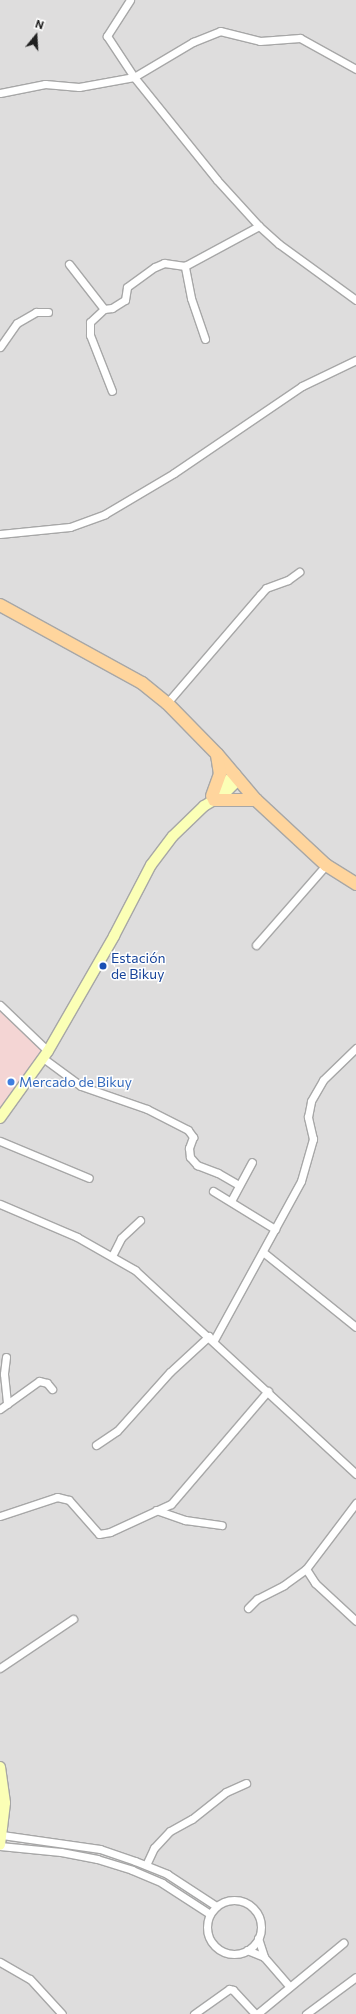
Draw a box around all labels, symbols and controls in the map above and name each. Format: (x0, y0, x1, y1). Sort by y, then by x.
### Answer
north arrow (16, 16, 56, 56)
text: N (34, 17, 46, 32)
place label: Estación de Bikuy (111, 950, 166, 982)
marker: Estación de Bikuy (98, 961, 108, 971)
place label: Mercado de Bikuy (19, 1074, 132, 1090)
marker: Mercado de Bikuy (6, 1077, 16, 1087)

